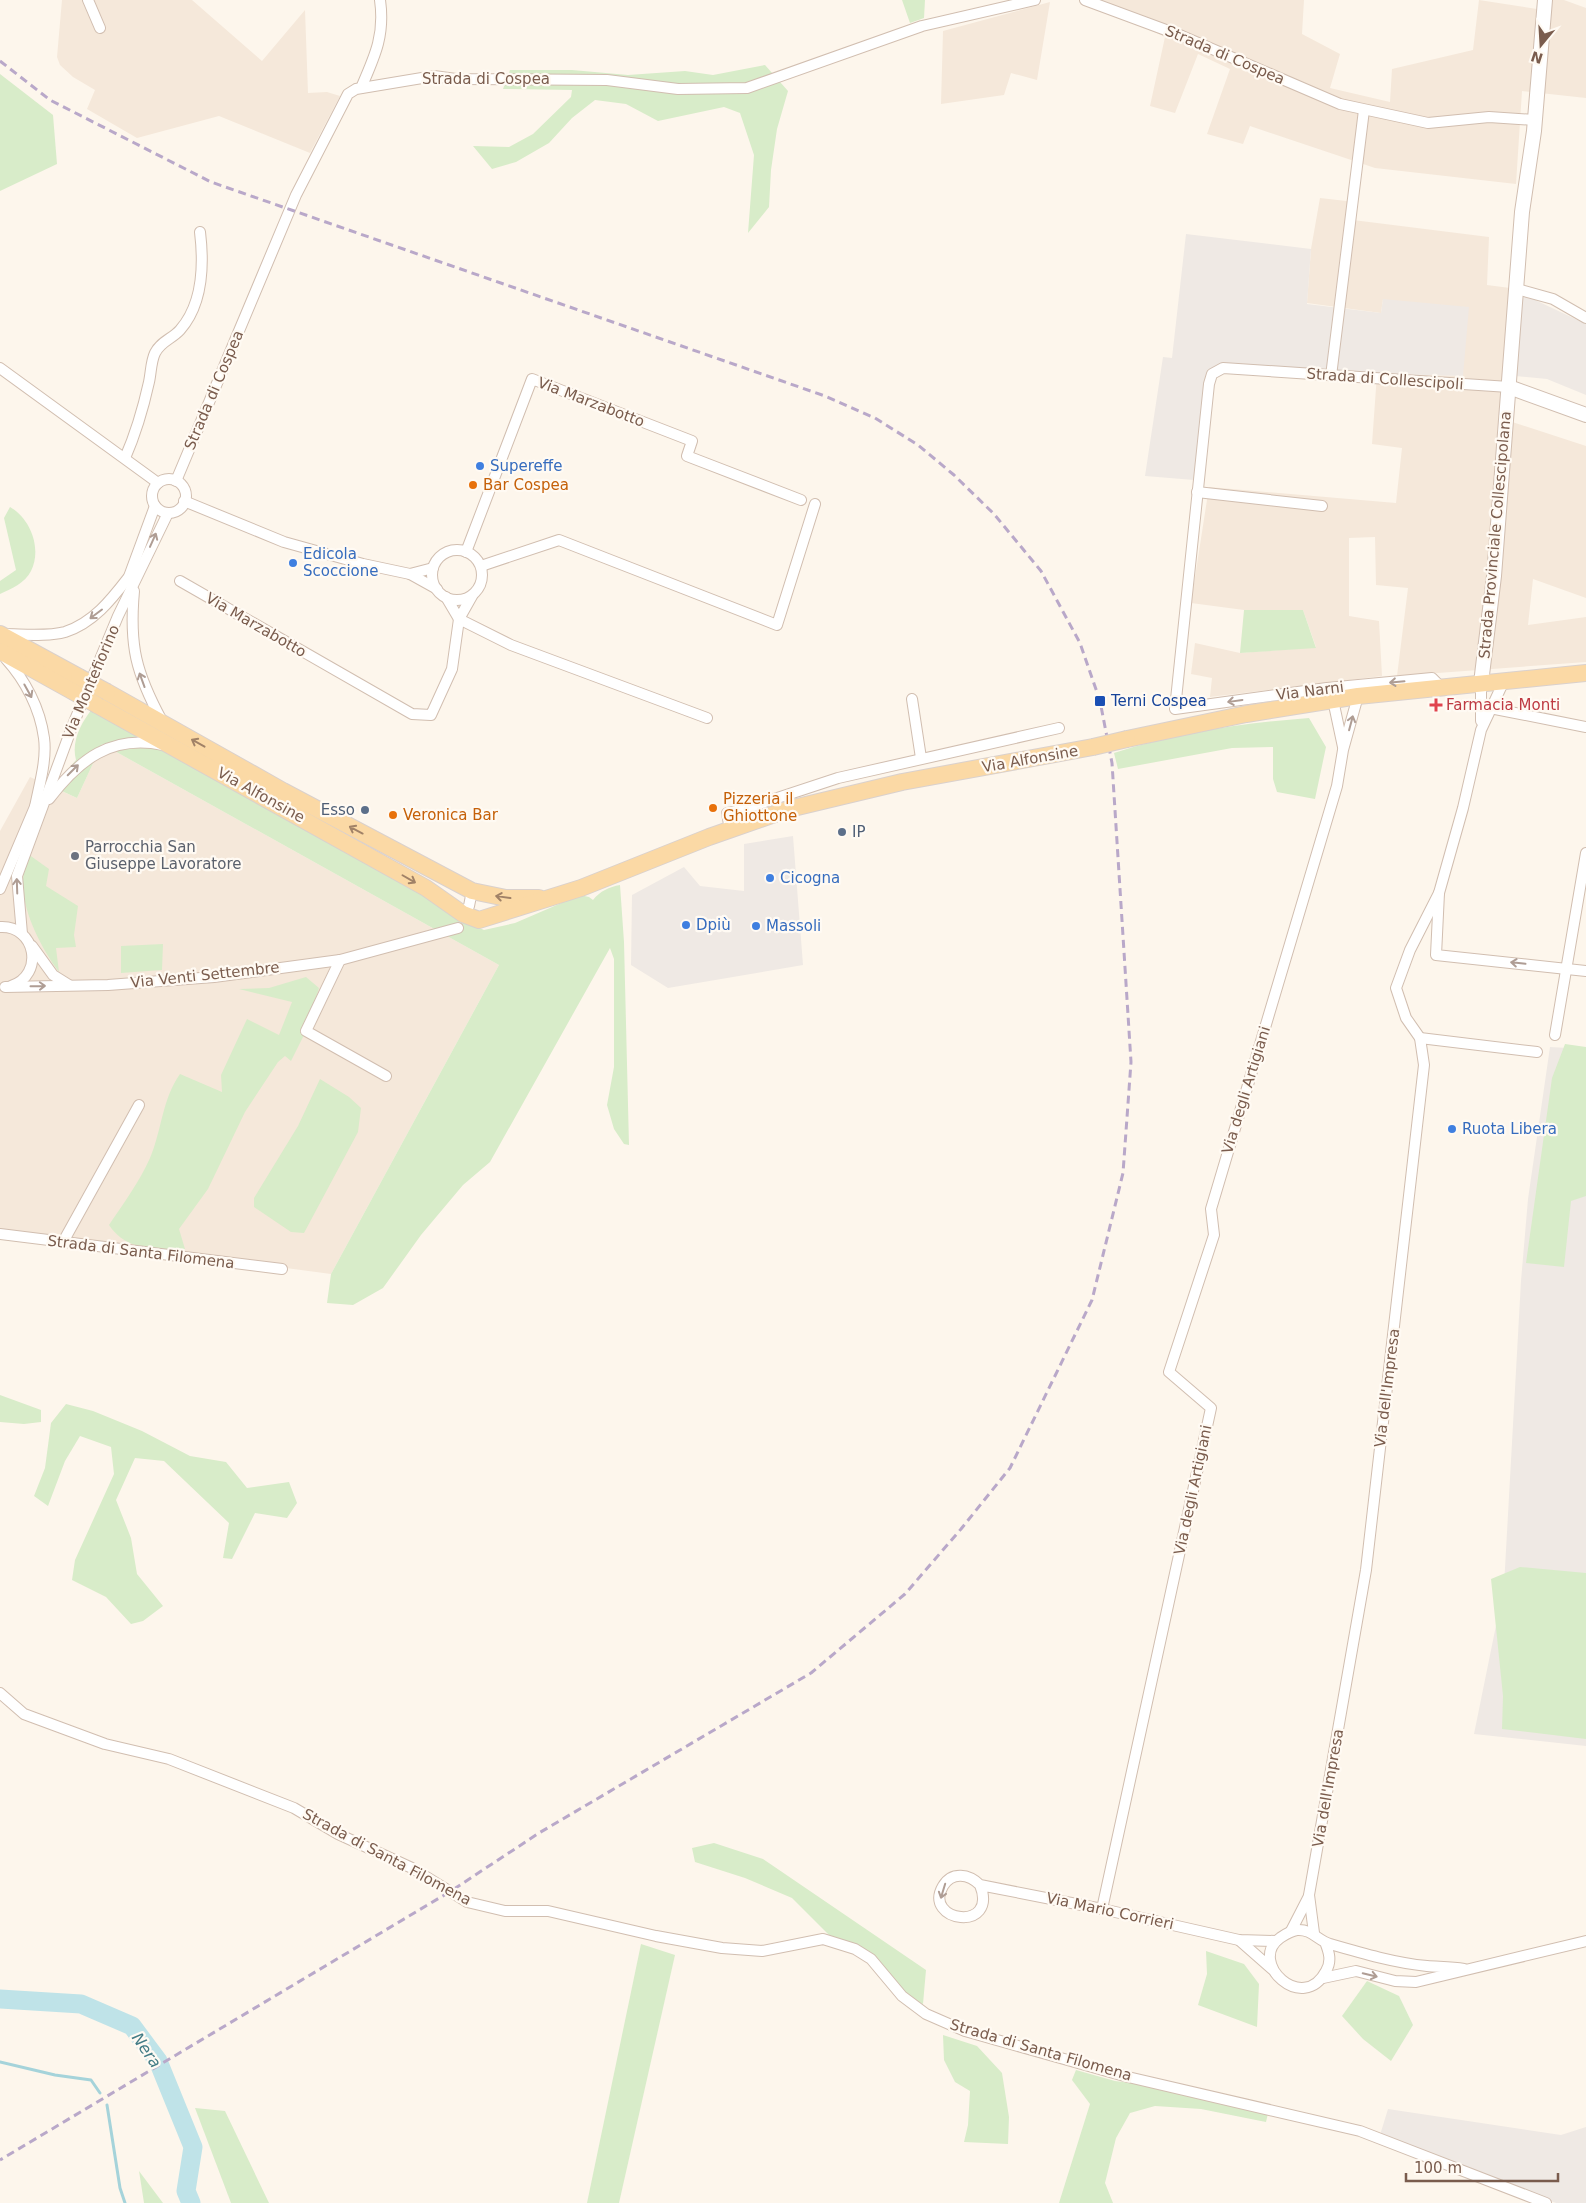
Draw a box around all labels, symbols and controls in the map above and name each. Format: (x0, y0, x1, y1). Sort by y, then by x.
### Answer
north arrow (1516, 20, 1566, 70)
street label: Strada di Cospea (1163, 22, 1287, 88)
text: N (1529, 48, 1545, 67)
street label: Strada di Cospea (422, 70, 550, 88)
street label: Strada di Cospea (181, 328, 247, 452)
street label: Strada di Collescipoli (1306, 365, 1464, 393)
street label: Via Marzabotto (535, 373, 647, 431)
street label: Strada Provinciale Collescipolana (1475, 410, 1515, 660)
place label: Supereffe (490, 457, 562, 475)
marker: Supereffe (474, 460, 486, 472)
place label: Bar Cospea (483, 476, 569, 494)
marker: Bar Cospea (467, 479, 479, 491)
one-way arrow (149, 533, 159, 548)
place label: Edicola Scoccione (303, 545, 379, 580)
marker: Edicola Scoccione (287, 557, 299, 569)
street label: Via Marzabotto (203, 589, 309, 661)
one-way arrow (90, 608, 103, 619)
street label: Via Montefiorino (59, 622, 123, 742)
one-way arrow (137, 673, 147, 688)
one-way arrow (1389, 677, 1405, 686)
street label: Via Narni (1275, 678, 1345, 704)
one-way arrow (24, 684, 34, 698)
place label: Terni Cospea (1110, 692, 1207, 710)
marker: Terni Cospea (1093, 694, 1107, 708)
one-way arrow (1228, 696, 1244, 706)
place label: Farmacia Monti (1446, 696, 1560, 714)
marker: Farmacia Monti (1430, 699, 1442, 711)
one-way arrow (1347, 716, 1356, 732)
one-way arrow (192, 738, 206, 748)
street label: Via Alfonsine (981, 742, 1079, 776)
one-way arrow (67, 764, 79, 776)
street label: Via Alfonsine (214, 764, 308, 826)
place label: Pizzeria il Ghiottone (723, 790, 797, 825)
place label: Esso (321, 801, 355, 819)
marker: Pizzeria il Ghiottone (707, 802, 719, 814)
marker: Esso (359, 804, 371, 816)
place label: Veronica Bar (403, 806, 499, 824)
marker: Veronica Bar (387, 809, 399, 821)
place label: IP (852, 823, 865, 841)
one-way arrow (349, 825, 364, 834)
marker: IP (836, 826, 848, 838)
place label: Parrocchia San Giuseppe Lavoratore (85, 838, 241, 873)
marker: Parrocchia San Giuseppe Lavoratore (69, 850, 81, 862)
place label: Cicogna (780, 869, 840, 887)
marker: Cicogna (764, 872, 776, 884)
one-way arrow (402, 874, 417, 884)
one-way arrow (13, 878, 22, 894)
one-way arrow (495, 891, 511, 901)
place label: Dpiù (696, 916, 731, 934)
place label: Massoli (766, 917, 821, 935)
marker: Dpiù (680, 919, 692, 931)
marker: Massoli (750, 920, 762, 932)
street label: Via Venti Settembre (130, 958, 280, 992)
one-way arrow (1510, 959, 1526, 968)
one-way arrow (29, 981, 45, 991)
street label: Via degli Artigiani (1218, 1024, 1274, 1156)
place label: Ruota Libera (1462, 1120, 1557, 1138)
marker: Ruota Libera (1446, 1123, 1458, 1135)
street label: Strada di Santa Filomena (46, 1232, 236, 1272)
street label: Via dell'Impresa (1371, 1327, 1403, 1449)
street label: Via degli Artigiani (1170, 1423, 1216, 1557)
street label: Via dell'Impresa (1309, 1727, 1347, 1849)
street label: Strada di Santa Filomena (300, 1805, 474, 1909)
one-way arrow (937, 1883, 947, 1899)
street label: Via Mario Corrieri (1045, 1889, 1175, 1933)
one-way arrow (1362, 1971, 1378, 1980)
street label: Strada di Santa Filomena (948, 2015, 1134, 2085)
water label: Nera (128, 2029, 165, 2071)
scale bar (1406, 2150, 1558, 2182)
text: 100 m (1414, 2159, 1462, 2177)

